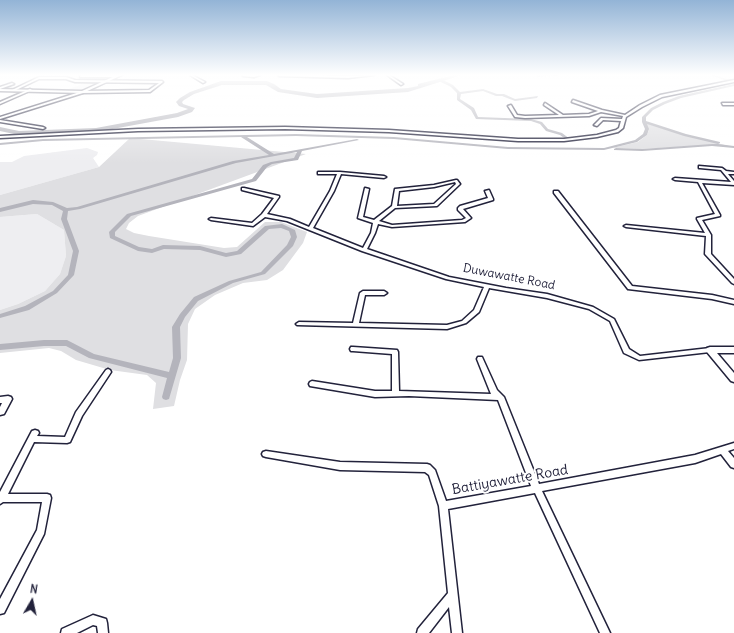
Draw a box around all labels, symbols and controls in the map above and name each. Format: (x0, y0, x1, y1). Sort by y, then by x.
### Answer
street label: Duwawatte Road (462, 261, 556, 293)
street label: Battiyawatte Road (451, 462, 569, 498)
north arrow (12, 581, 52, 621)
text: N (29, 582, 39, 597)

